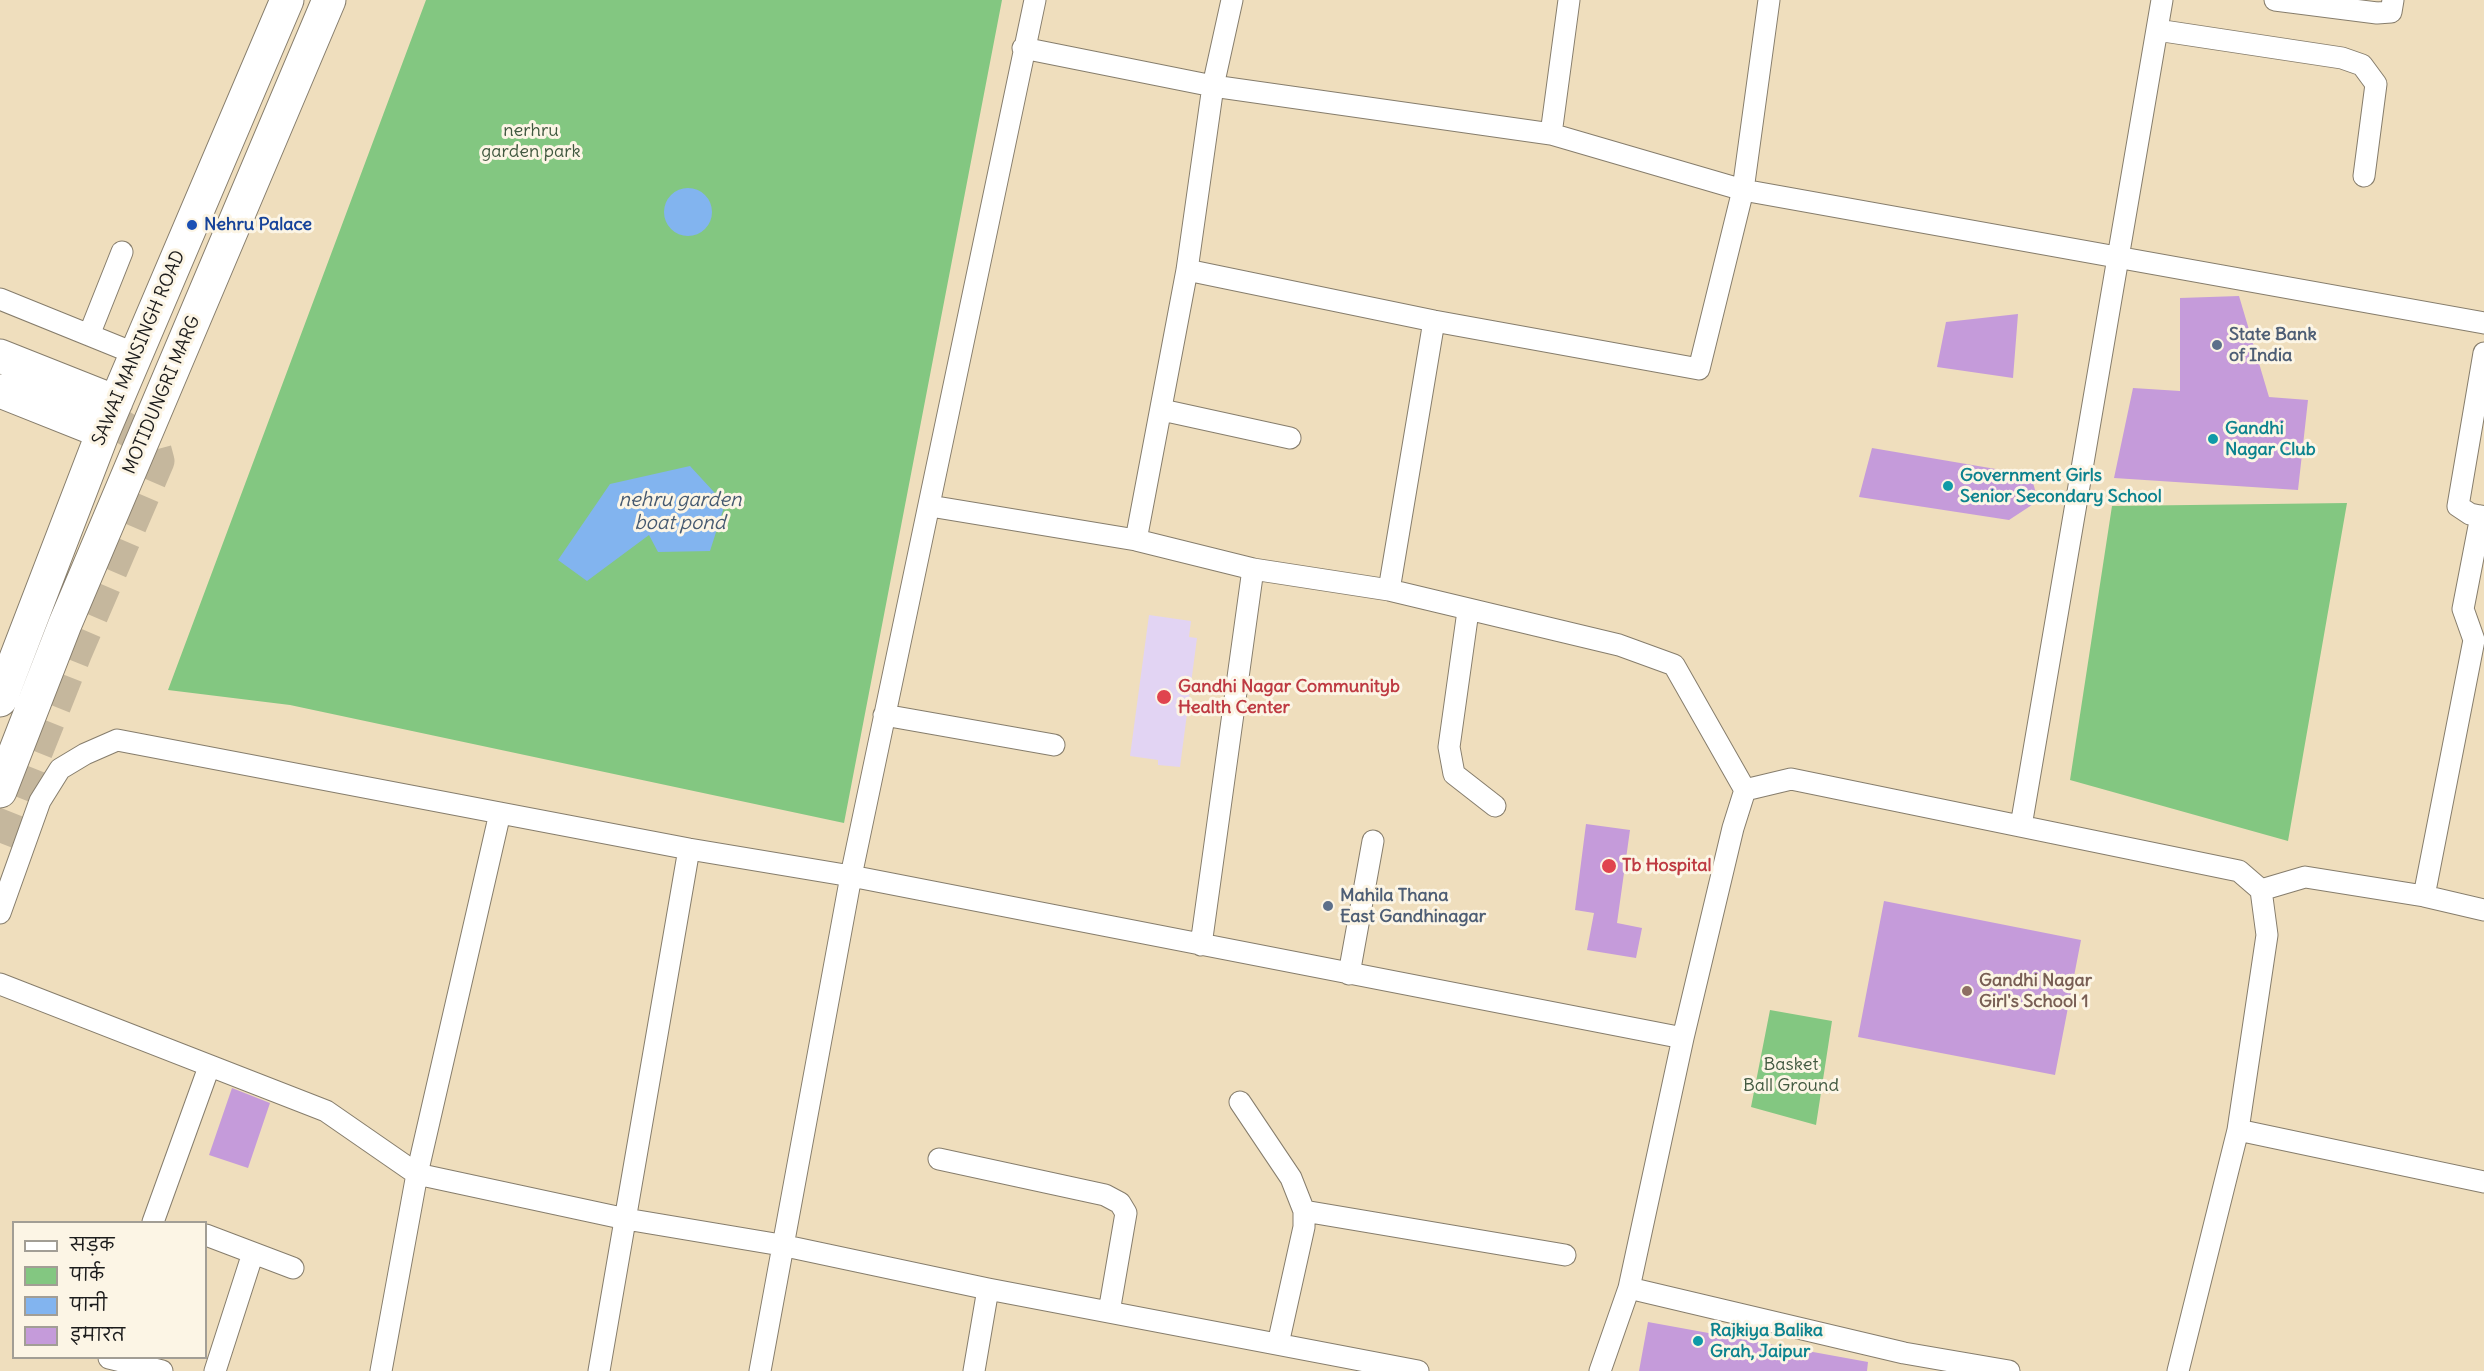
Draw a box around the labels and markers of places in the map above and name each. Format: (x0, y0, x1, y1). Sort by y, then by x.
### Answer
place label: Nehru Palace (204, 214, 312, 236)
marker: Nehru Palace (185, 218, 199, 232)
place label: State Bank of India (2229, 324, 2317, 366)
marker: State Bank of India (2210, 338, 2224, 352)
place label: Gandhi Nagar Club (2225, 418, 2316, 460)
marker: Gandhi Nagar Club (2206, 432, 2220, 446)
place label: Government Girls Senior Secondary School (1960, 465, 2162, 508)
marker: Government Girls Senior Secondary School (1941, 479, 1955, 493)
place label: Gandhi Nagar Communityb Health Center (1178, 676, 1400, 718)
marker: Gandhi Nagar Communityb Health Center (1155, 688, 1173, 706)
place label: Tb Hospital (1622, 855, 1712, 877)
marker: Tb Hospital (1600, 857, 1618, 875)
place label: Mahila Thana East Gandhinagar (1340, 885, 1486, 928)
marker: Mahila Thana East Gandhinagar (1321, 899, 1335, 913)
place label: Gandhi Nagar Girl's School 1 (1979, 970, 2092, 1012)
marker: Gandhi Nagar Girl's School 1 (1960, 984, 1974, 998)
place label: Rajkiya Balika Grah, Jaipur (1710, 1320, 1823, 1362)
marker: Rajkiya Balika Grah, Jaipur (1691, 1334, 1705, 1348)

